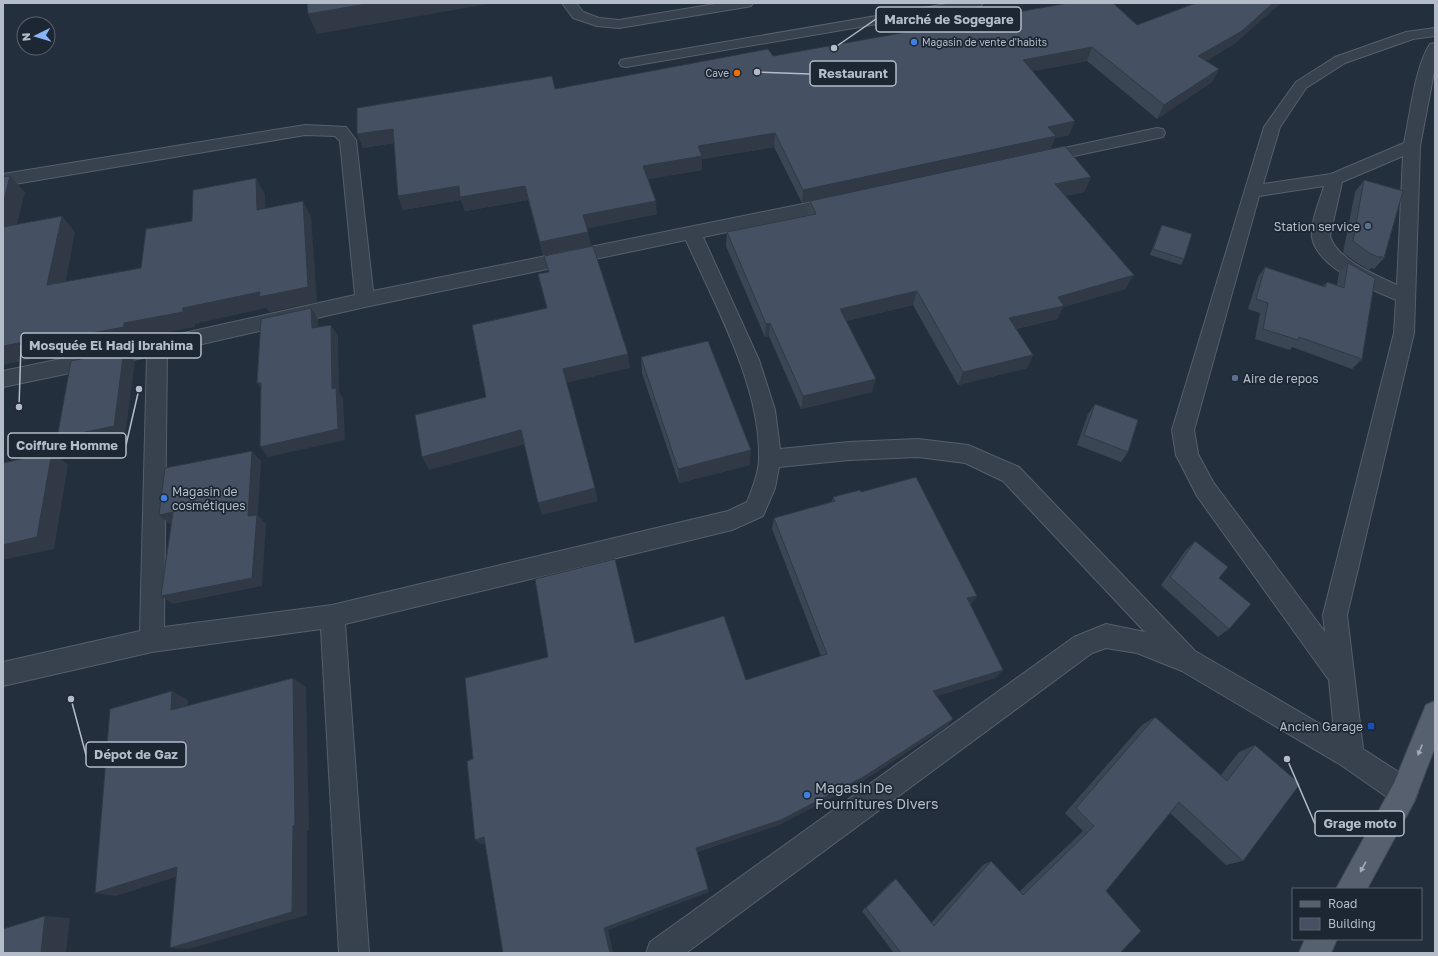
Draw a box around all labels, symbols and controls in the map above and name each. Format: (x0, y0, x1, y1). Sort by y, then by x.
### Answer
callout: Marché de Sogegare (876, 7, 1021, 32)
text: Marché de Sogegare (884, 11, 1014, 27)
north arrow (16, 16, 56, 56)
text: N (19, 32, 32, 42)
place label: Magasin de vente d'habits (922, 36, 1047, 48)
marker: Magasin de vente d'habits (909, 37, 919, 47)
callout: Restaurant (810, 61, 896, 86)
text: Restaurant (818, 65, 888, 81)
place label: Cave (706, 67, 729, 79)
marker: Cave (732, 68, 742, 78)
place label: Station service (1274, 219, 1360, 234)
marker: Station service (1363, 221, 1373, 231)
callout: Mosquée El Hadj Ibrahima (21, 333, 201, 358)
text: Mosquée El Hadj Ibrahima (29, 337, 194, 353)
place label: Aire de repos (1243, 371, 1319, 386)
marker: Aire de repos (1230, 373, 1240, 383)
callout: Coiffure Homme (8, 433, 126, 458)
text: Coiffure Homme (16, 437, 118, 453)
place label: Magasin de cosmétiques (172, 484, 246, 513)
marker: Magasin de cosmétiques (159, 493, 169, 503)
place label: Ancien Garage (1280, 719, 1363, 734)
marker: Ancien Garage (1366, 721, 1376, 731)
callout: Dépot de Gaz (86, 742, 186, 767)
one-way arrow (1417, 745, 1423, 757)
text: Dépot de Gaz (94, 746, 178, 762)
place label: Magasin De Fournitures Divers (815, 779, 938, 812)
marker: Magasin De Fournitures Divers (802, 790, 812, 800)
callout: Grage moto (1315, 811, 1404, 836)
text: Grage moto (1324, 815, 1397, 831)
one-way arrow (1360, 861, 1366, 873)
legend (1292, 888, 1422, 940)
text: Road (1328, 896, 1357, 911)
text: Building (1328, 916, 1376, 931)

